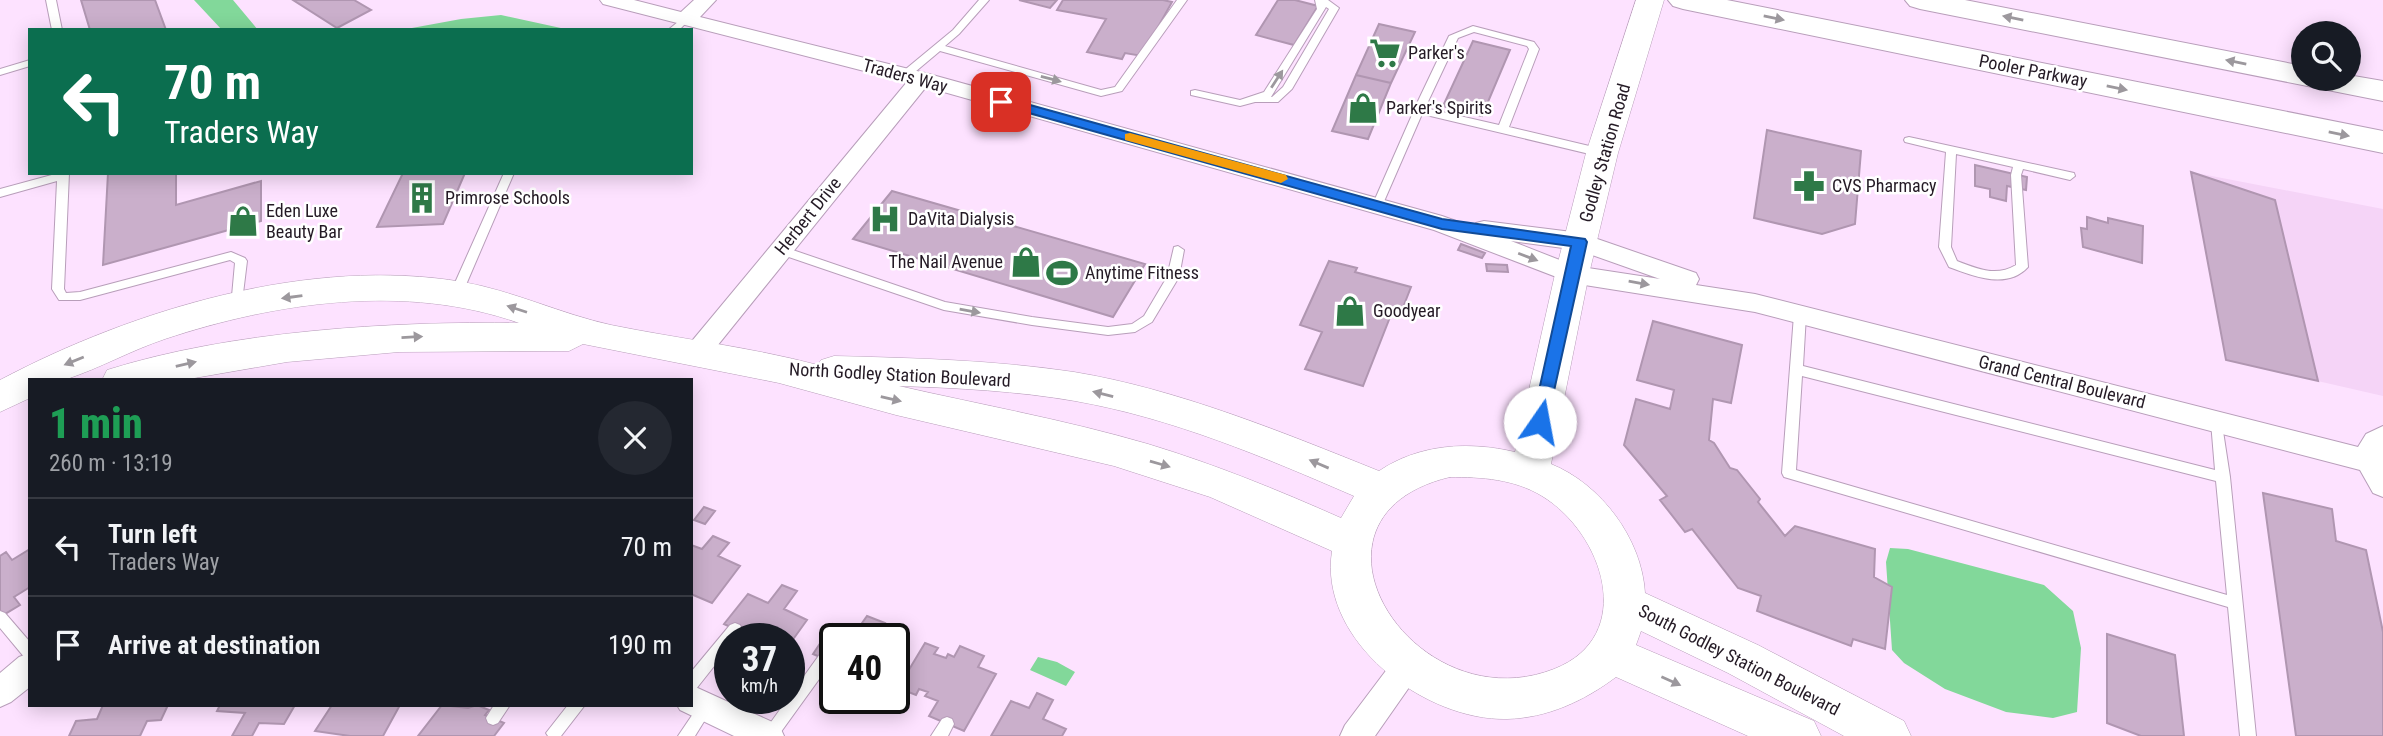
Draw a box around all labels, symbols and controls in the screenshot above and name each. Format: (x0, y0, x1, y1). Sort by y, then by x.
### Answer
one-way arrow (1763, 13, 1785, 24)
one-way arrow (2002, 13, 2024, 24)
map controls (2291, 21, 2361, 91)
button: search (2291, 21, 2361, 91)
supermarket icon: Parker's (1368, 36, 1402, 70)
place label: Parker's (1408, 42, 1465, 63)
street label: Pooler Parkway (1977, 50, 2090, 91)
text: 70 m (164, 54, 261, 111)
street label: Traders Way (860, 54, 950, 97)
icon: left (49, 56, 140, 147)
one-way arrow (2225, 57, 2247, 68)
one-way arrow (1271, 69, 1284, 89)
pin (971, 72, 1031, 132)
one-way arrow (1041, 74, 1062, 84)
street label: Godley Station Road (1575, 81, 1634, 225)
icon: arrive (982, 83, 1020, 121)
one-way arrow (2106, 83, 2128, 94)
shop icon: Parker's Spirits (1346, 91, 1380, 125)
place label: Parker's Spirits (1386, 97, 1492, 118)
text: Traders Way (164, 113, 319, 151)
one-way arrow (2328, 128, 2350, 139)
pharmacy icon: CVS Pharmacy (1792, 169, 1826, 203)
street label: Herbert Drive (770, 173, 845, 259)
place label: CVS Pharmacy (1832, 175, 1937, 196)
building icon: Primrose Schools (405, 181, 439, 215)
place label: Primrose Schools (445, 187, 570, 208)
place label: Eden Luxe Beauty Bar (266, 200, 343, 242)
hospital icon: DaVita Dialysis (868, 202, 902, 236)
shop icon: Eden Luxe Beauty Bar (226, 204, 260, 238)
place label: DaVita Dialysis (908, 208, 1014, 229)
shop icon: The Nail Avenue (1009, 245, 1043, 279)
place label: The Nail Avenue (888, 251, 1003, 272)
one-way arrow (1518, 252, 1539, 263)
sports icon: Anytime Fitness (1045, 256, 1079, 290)
place label: Anytime Fitness (1085, 262, 1199, 283)
one-way arrow (1628, 278, 1650, 289)
one-way arrow (281, 292, 303, 303)
shop icon: Goodyear (1333, 294, 1367, 328)
place label: Goodyear (1373, 300, 1441, 321)
one-way arrow (506, 303, 527, 313)
one-way arrow (959, 306, 981, 317)
one-way arrow (401, 331, 423, 342)
street label: Grand Central Boulevard (1976, 351, 2148, 412)
one-way arrow (63, 355, 84, 366)
street label: North Godley Station Boulevard (789, 358, 1011, 391)
one-way arrow (175, 359, 197, 370)
position arrow (1503, 385, 1577, 459)
one-way arrow (1092, 388, 1114, 399)
one-way arrow (881, 394, 903, 405)
text: 1 min (49, 399, 143, 448)
button: close (598, 401, 672, 475)
text: 260 m · 13:19 (49, 450, 173, 477)
one-way arrow (1308, 458, 1329, 469)
one-way arrow (1149, 459, 1171, 470)
text: Turn left (108, 519, 197, 549)
icon: left (49, 528, 87, 566)
text: 70 m (621, 532, 672, 562)
text: Traders Way (108, 549, 219, 576)
street label: South Godley Station Boulevard (1635, 600, 1843, 720)
speed limit sign: 40 (819, 623, 910, 714)
icon: arrive (49, 626, 87, 664)
text: Arrive at destination (108, 630, 320, 660)
text: 190 m (608, 630, 672, 660)
text: 37 (742, 639, 777, 680)
text: km/h (741, 675, 778, 696)
one-way arrow (1661, 675, 1681, 687)

